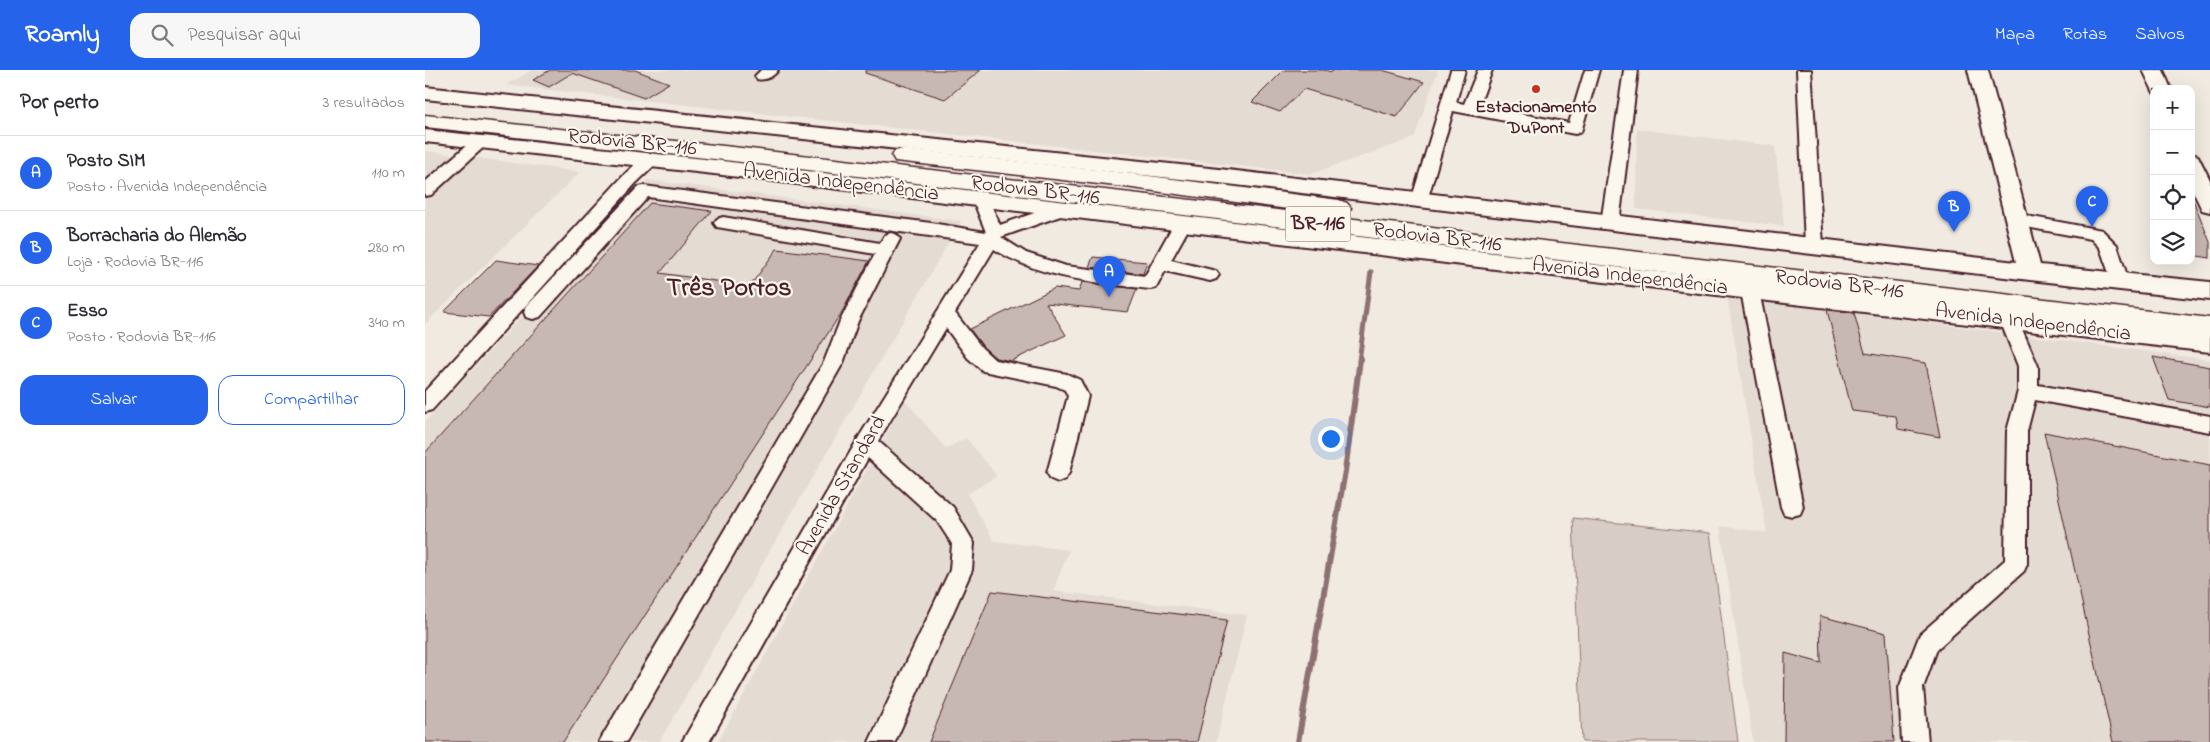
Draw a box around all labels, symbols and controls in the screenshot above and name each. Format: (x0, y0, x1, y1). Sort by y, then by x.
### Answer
search box (130, 13, 480, 58)
text: Roamly (25, 18, 100, 53)
icon: search (148, 21, 176, 49)
text: Pesquisar aqui (188, 22, 301, 49)
text: Mapa (1995, 22, 2035, 48)
text: Rotas (2063, 22, 2107, 48)
text: Salvos (2135, 22, 2185, 48)
marker: Estacionamento DuPont (1530, 83, 1542, 95)
map controls (2150, 85, 2195, 265)
button: + (2150, 85, 2195, 130)
text: Por perto (20, 88, 99, 118)
text: 3 resultados (323, 91, 405, 115)
place label: Estacionamento DuPont (1475, 95, 1597, 142)
street label: Rodovia BR-116 (566, 121, 698, 165)
button: − (2150, 130, 2195, 175)
text: Posto SIM (67, 148, 146, 175)
street label: Avenida Independência (741, 156, 941, 210)
text: A (31, 161, 41, 185)
text: 110 m (371, 161, 405, 185)
street label: Rodovia BR-116 (969, 168, 1101, 214)
text: Posto · Avenida Independência (67, 175, 267, 199)
button: locate (2150, 175, 2195, 220)
pin: C (2076, 186, 2108, 227)
pin: B (1938, 191, 1970, 232)
road number: BR-116 (1285, 206, 1351, 242)
street label: Rodovia BR-116 (1371, 215, 1503, 261)
button: layers (2150, 220, 2195, 265)
text: Borracharia do Alemão (67, 223, 247, 250)
text: B (31, 236, 41, 260)
text: 280 m (368, 236, 405, 260)
text: Loja · Rodovia BR-116 (67, 250, 203, 274)
street label: Avenida Independência (1530, 250, 1730, 304)
pin: A (1093, 256, 1125, 297)
street label: Rodovia BR-116 (1773, 262, 1905, 308)
district label: Três Portos (667, 270, 791, 308)
street label: Avenida Independência (1933, 296, 2133, 350)
text: Esso (67, 298, 108, 325)
text: C (32, 311, 40, 335)
text: 340 m (368, 311, 405, 335)
text: Posto · Rodovia BR-116 (67, 325, 216, 349)
button: Salvar (20, 375, 208, 425)
button: Compartilhar (218, 375, 405, 425)
street label: Avenida Standard (790, 410, 894, 562)
your location (1318, 426, 1344, 452)

